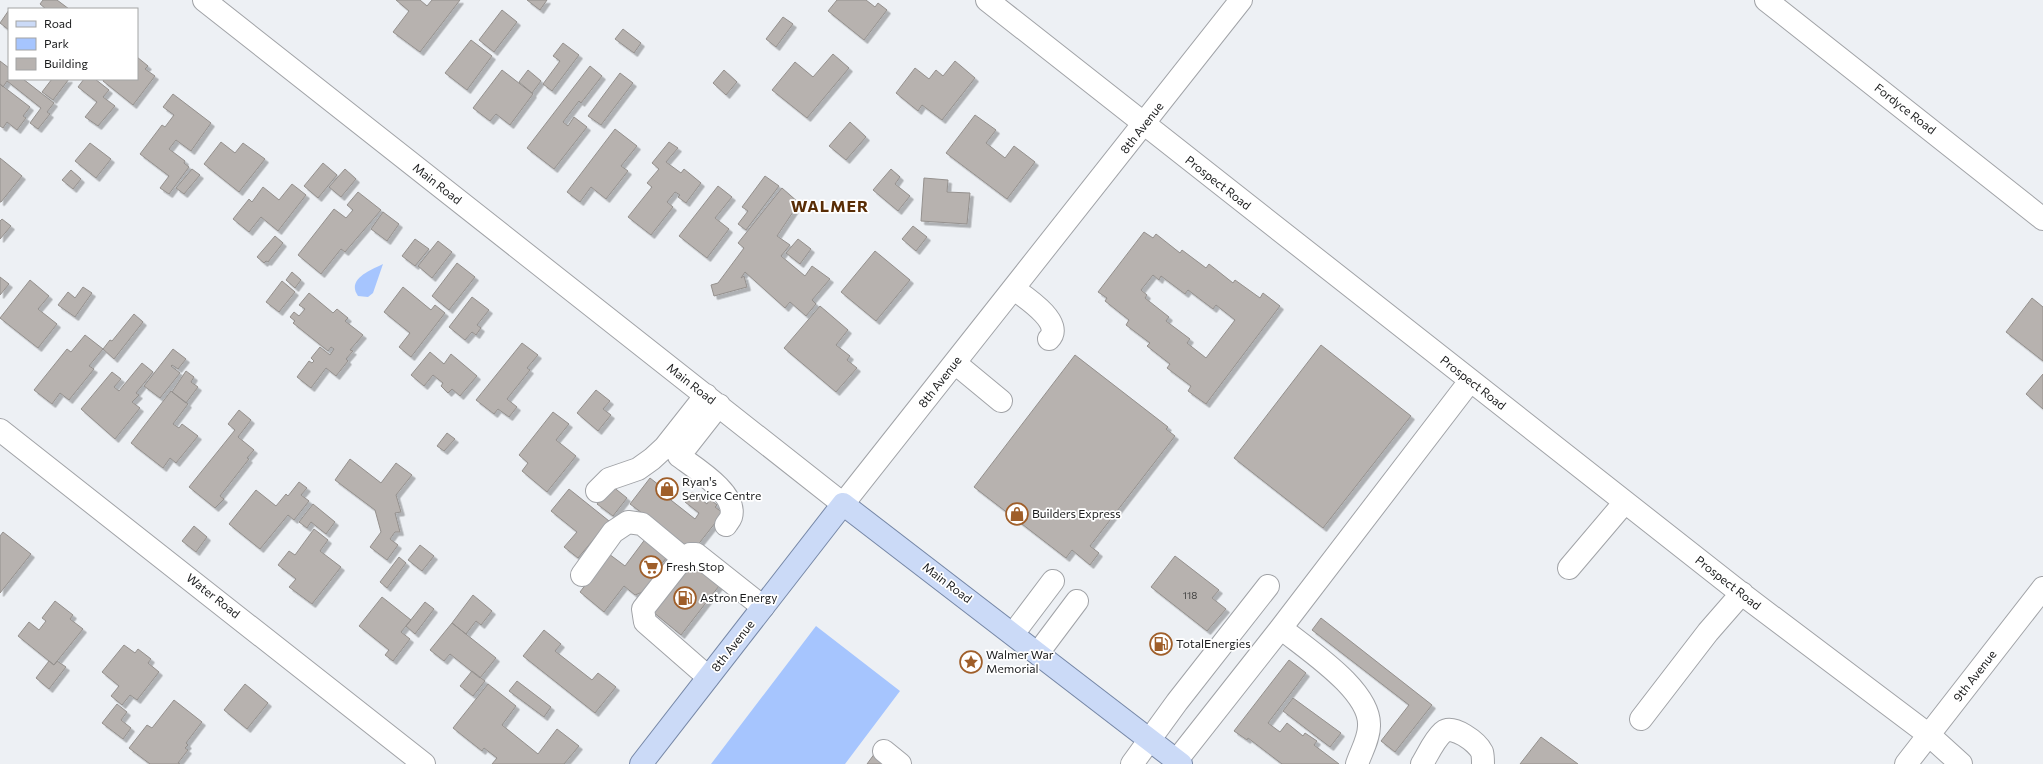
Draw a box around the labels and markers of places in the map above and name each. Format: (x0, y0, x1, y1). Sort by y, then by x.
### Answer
place label: Ryan's Service Centre (682, 474, 761, 502)
shop icon: Ryan's Service Centre (654, 476, 680, 502)
shop icon: Builders Express (1004, 501, 1030, 527)
place label: Builders Express (1032, 506, 1121, 520)
supermarket icon: Fresh Stop (638, 554, 664, 580)
place label: Fresh Stop (666, 559, 724, 573)
fuel station icon: Astron Energy (672, 585, 698, 611)
place label: Astron Energy (700, 590, 777, 604)
fuel station icon: TotalEnergies (1148, 631, 1174, 657)
place label: TotalEnergies (1176, 636, 1251, 650)
place label: Walmer War Memorial (986, 647, 1054, 675)
place icon: Walmer War Memorial (958, 649, 984, 675)

